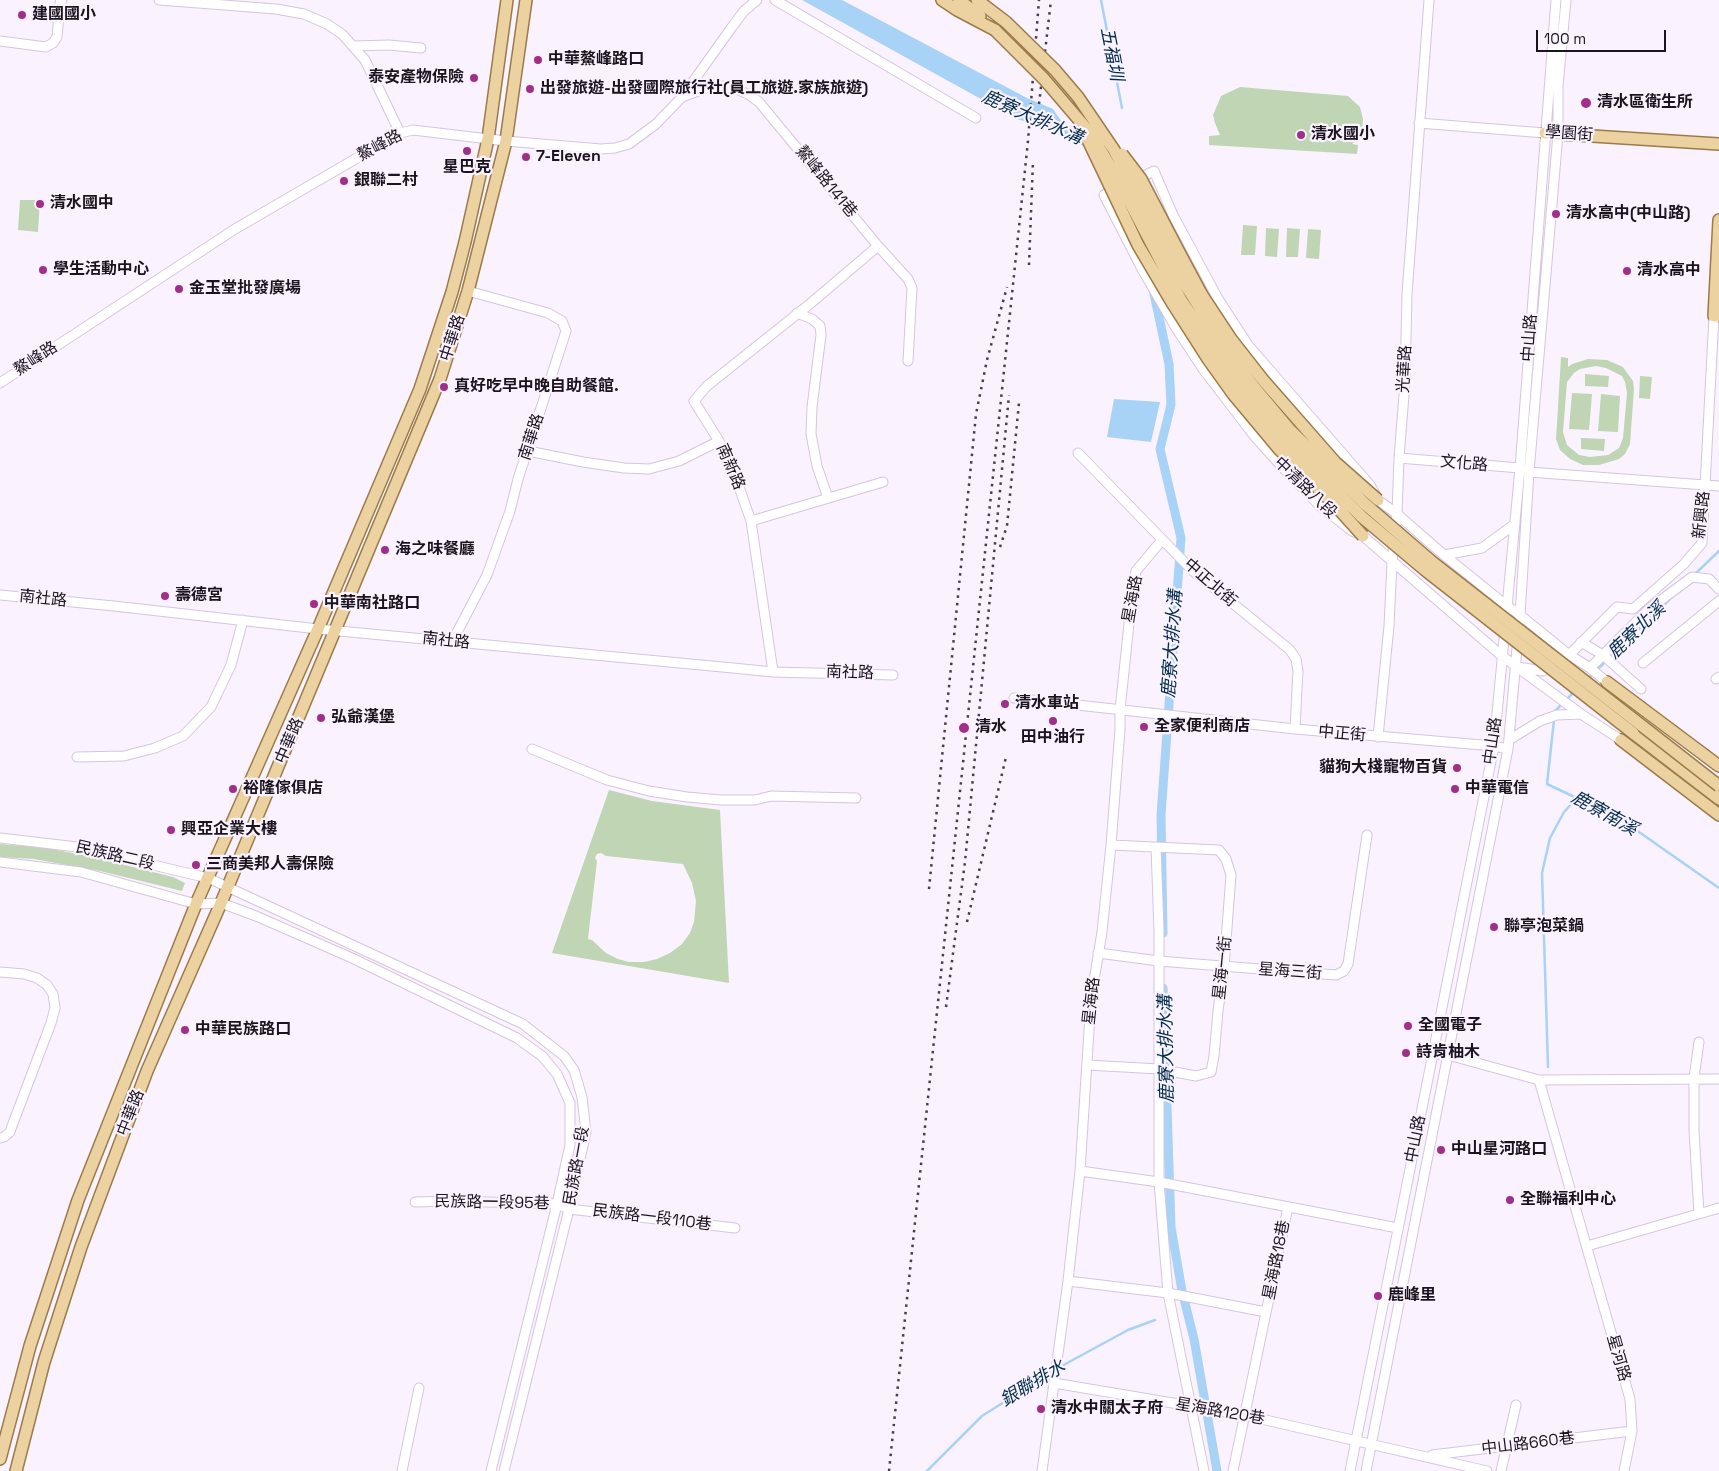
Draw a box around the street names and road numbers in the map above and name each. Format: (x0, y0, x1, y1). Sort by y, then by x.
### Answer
street label: 學園街 (1544, 123, 1594, 145)
street label: 鰲峰路 (354, 126, 406, 166)
street label: 鰲峰路141巷 (791, 142, 861, 222)
street label: 中華路 (436, 312, 470, 364)
street label: 中山路 (1519, 313, 1541, 363)
street label: 鰲峰路 (11, 338, 61, 380)
street label: 光華路 (1394, 345, 1416, 393)
street label: 南華路 (515, 411, 549, 463)
street label: 南新路 (712, 441, 748, 493)
street label: 文化路 (1439, 452, 1489, 476)
street label: 中清路八段 (1270, 453, 1340, 523)
street label: 新興路 (1690, 490, 1714, 540)
street label: 中正北街 (1180, 555, 1240, 611)
street label: 星海路 (1119, 574, 1147, 624)
street label: 南社路 (18, 587, 68, 611)
street label: 南社路 (421, 629, 471, 653)
street label: 南社路 (826, 663, 874, 683)
street label: 中華路 (272, 715, 308, 767)
street label: 中山路 (1480, 716, 1506, 766)
street label: 中正街 (1317, 722, 1367, 746)
street label: 民族路二段 (74, 838, 156, 874)
street label: 星海一街 (1210, 935, 1236, 1001)
street label: 星海三街 (1257, 960, 1323, 984)
street label: 星海路 (1080, 976, 1104, 1026)
street label: 中華路 (113, 1087, 149, 1139)
street label: 中山路 (1402, 1114, 1430, 1164)
street label: 民族路一段 (561, 1125, 593, 1207)
street label: 民族路一段95巷 (434, 1192, 550, 1214)
street label: 民族路一段110巷 (591, 1201, 713, 1235)
street label: 星海路18巷 (1260, 1219, 1294, 1301)
street label: 星河路 (1602, 1332, 1634, 1384)
street label: 星海路120巷 (1174, 1395, 1266, 1429)
street label: 中山路660巷 (1480, 1429, 1576, 1459)

